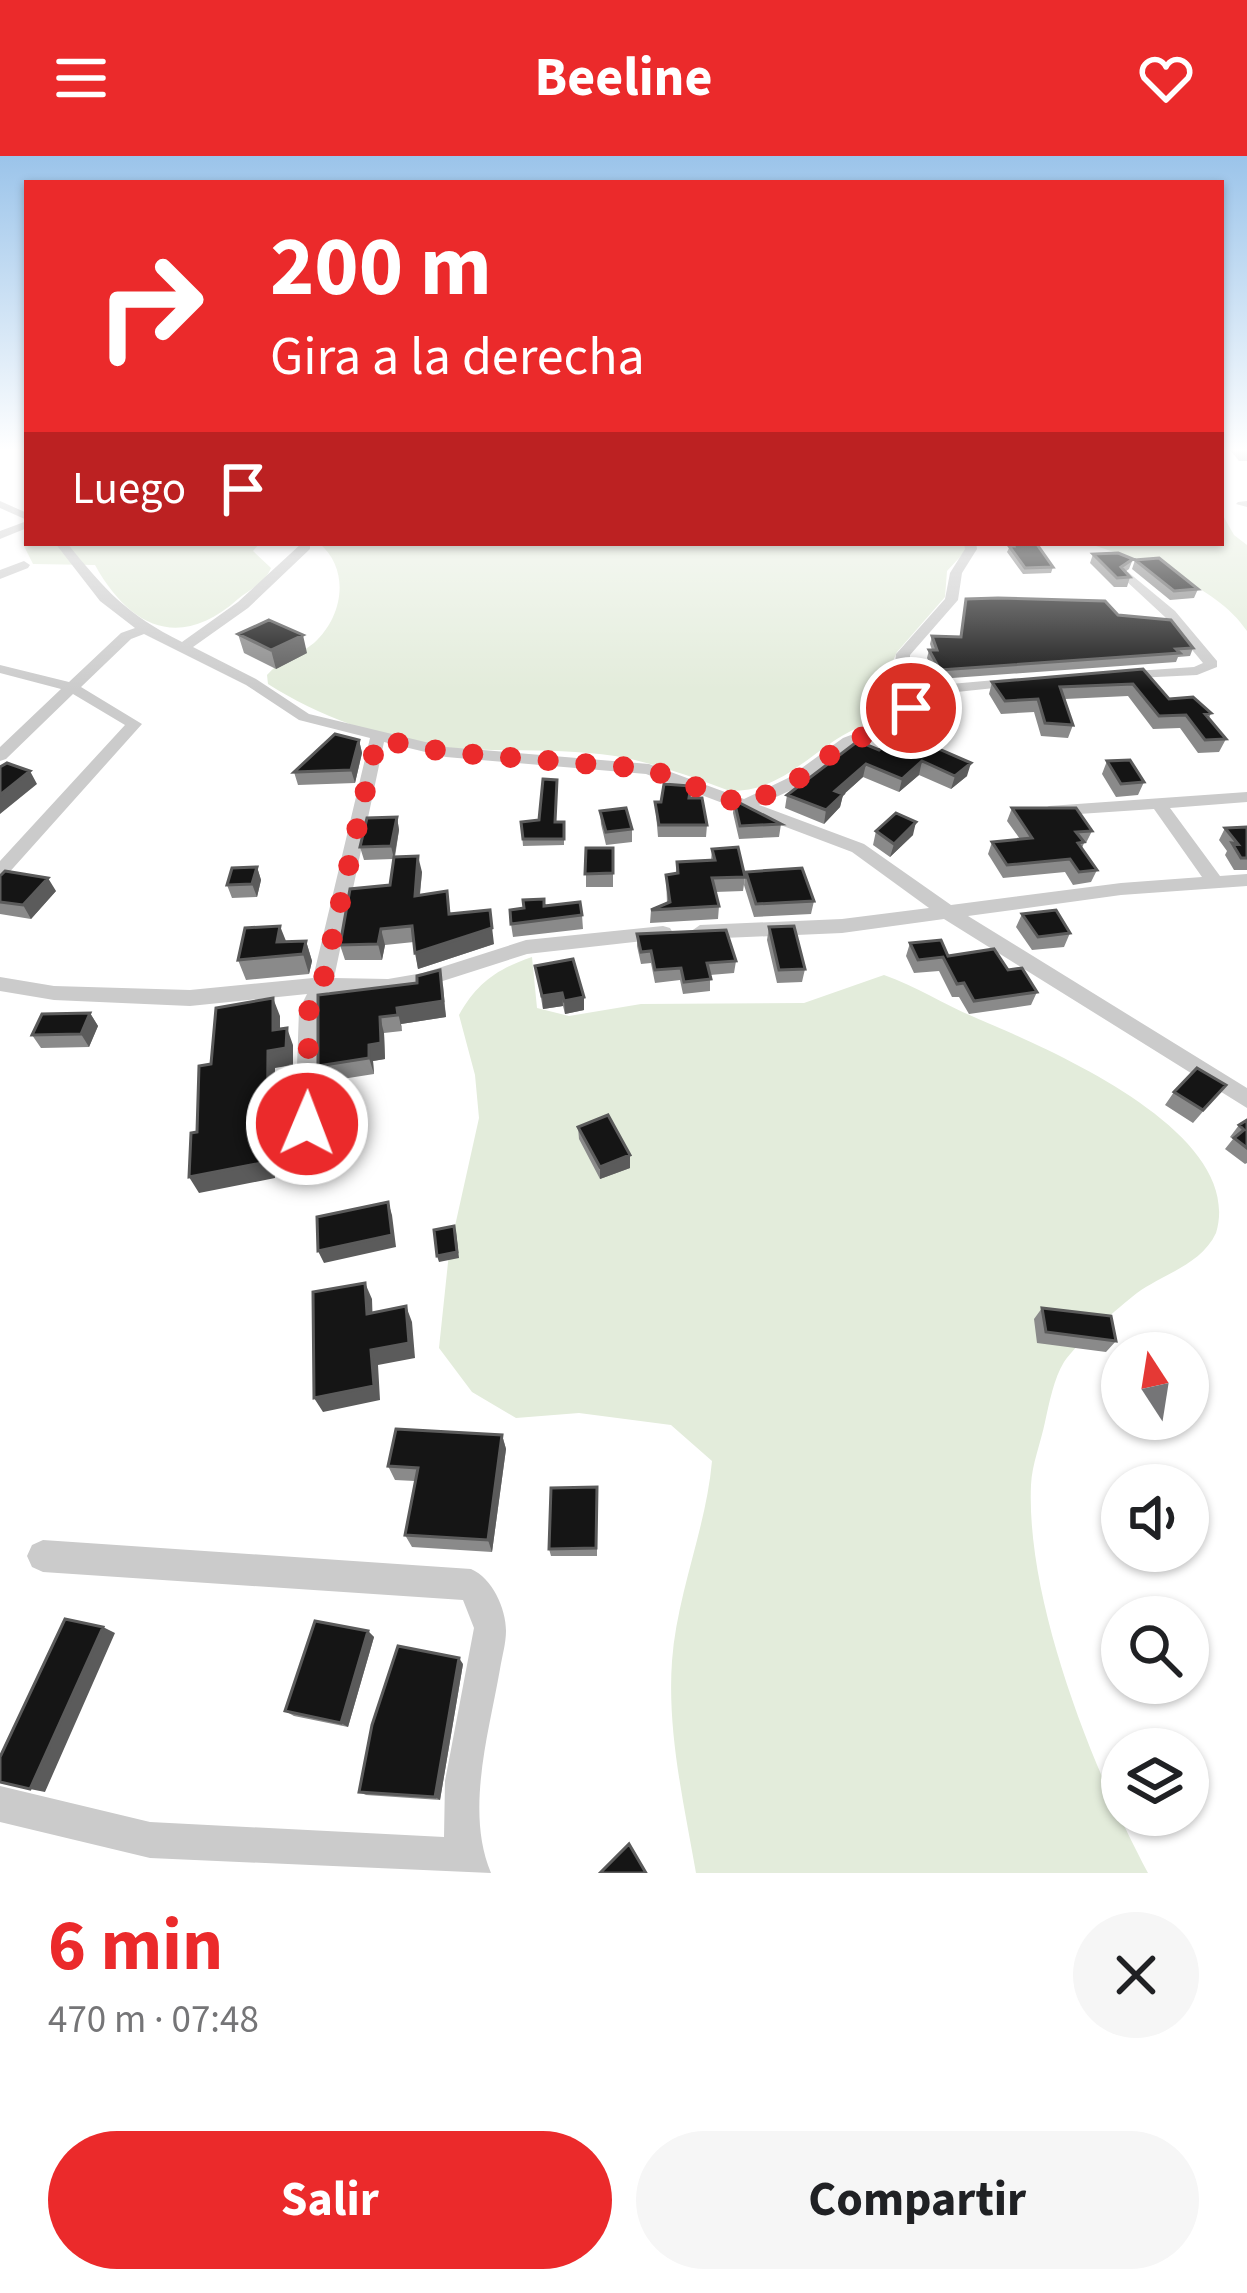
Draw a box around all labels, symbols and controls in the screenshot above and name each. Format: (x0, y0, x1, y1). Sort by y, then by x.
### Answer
text: Beeline (535, 40, 712, 117)
icon: menu (48, 45, 114, 111)
icon: heart (1133, 45, 1199, 111)
text: 200 m (270, 208, 492, 328)
icon: right (72, 228, 228, 384)
text: Gira a la derecha (270, 319, 645, 396)
icon: arrive (210, 456, 276, 522)
text: Luego (72, 457, 186, 521)
pin (860, 657, 962, 759)
icon: arrive (878, 675, 944, 741)
position arrow (244, 1061, 370, 1187)
north arrow (1101, 1332, 1209, 1440)
map controls (1101, 1332, 1209, 1836)
button: sound (1101, 1464, 1209, 1572)
button: search (1101, 1596, 1209, 1704)
button: layers (1101, 1728, 1209, 1836)
text: 6 min (48, 1895, 223, 1998)
button: close (1073, 1912, 1199, 2038)
text: 470 m · 07:48 (48, 1992, 259, 2048)
button: Salir (48, 2131, 612, 2269)
button: Compartir (636, 2131, 1199, 2269)

